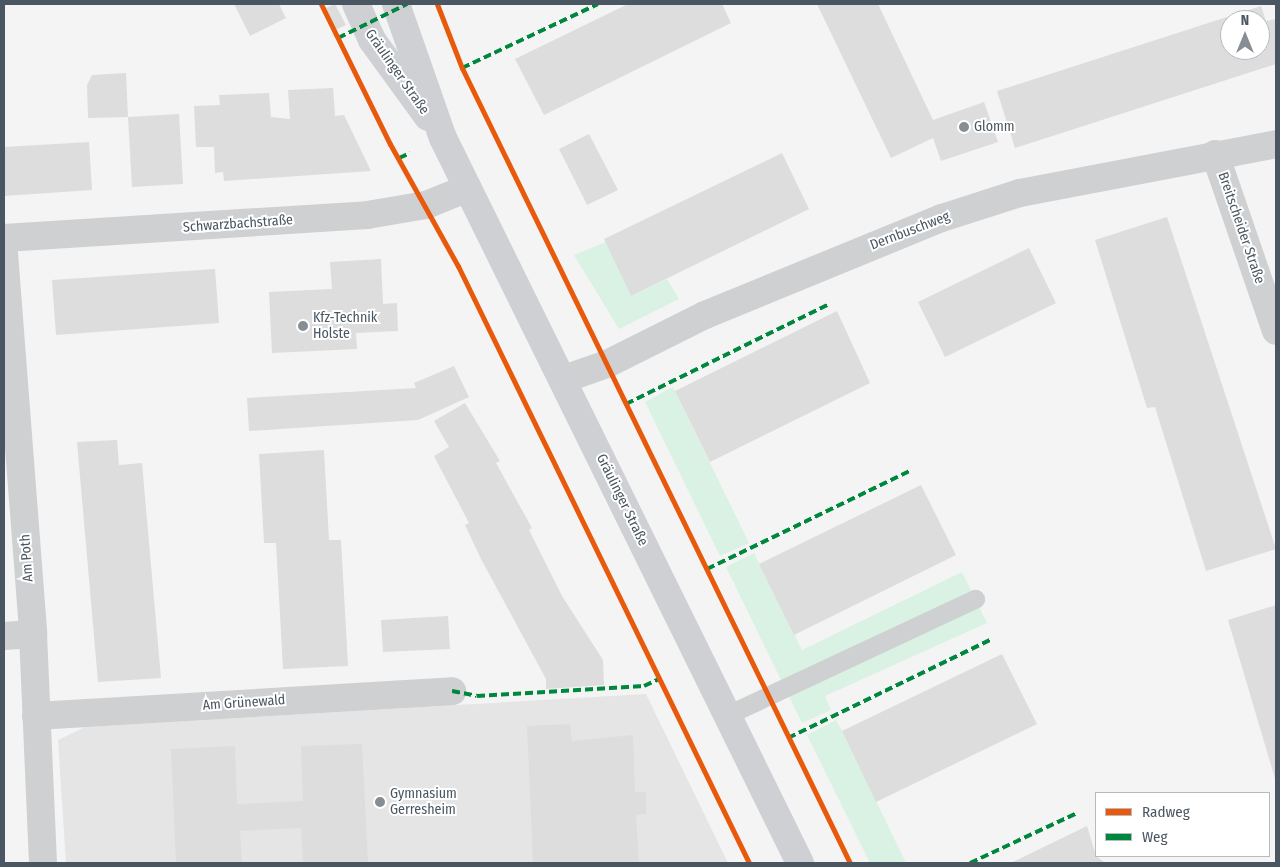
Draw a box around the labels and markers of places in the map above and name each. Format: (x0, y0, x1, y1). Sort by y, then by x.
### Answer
place label: Glomm (974, 119, 1015, 135)
marker: Glomm (958, 121, 970, 133)
place label: Kfz-Technik Holste (313, 310, 377, 342)
marker: Kfz-Technik Holste (297, 320, 309, 332)
place label: Gymnasium Gerresheim (390, 786, 457, 819)
marker: Gymnasium Gerresheim (374, 796, 386, 808)

